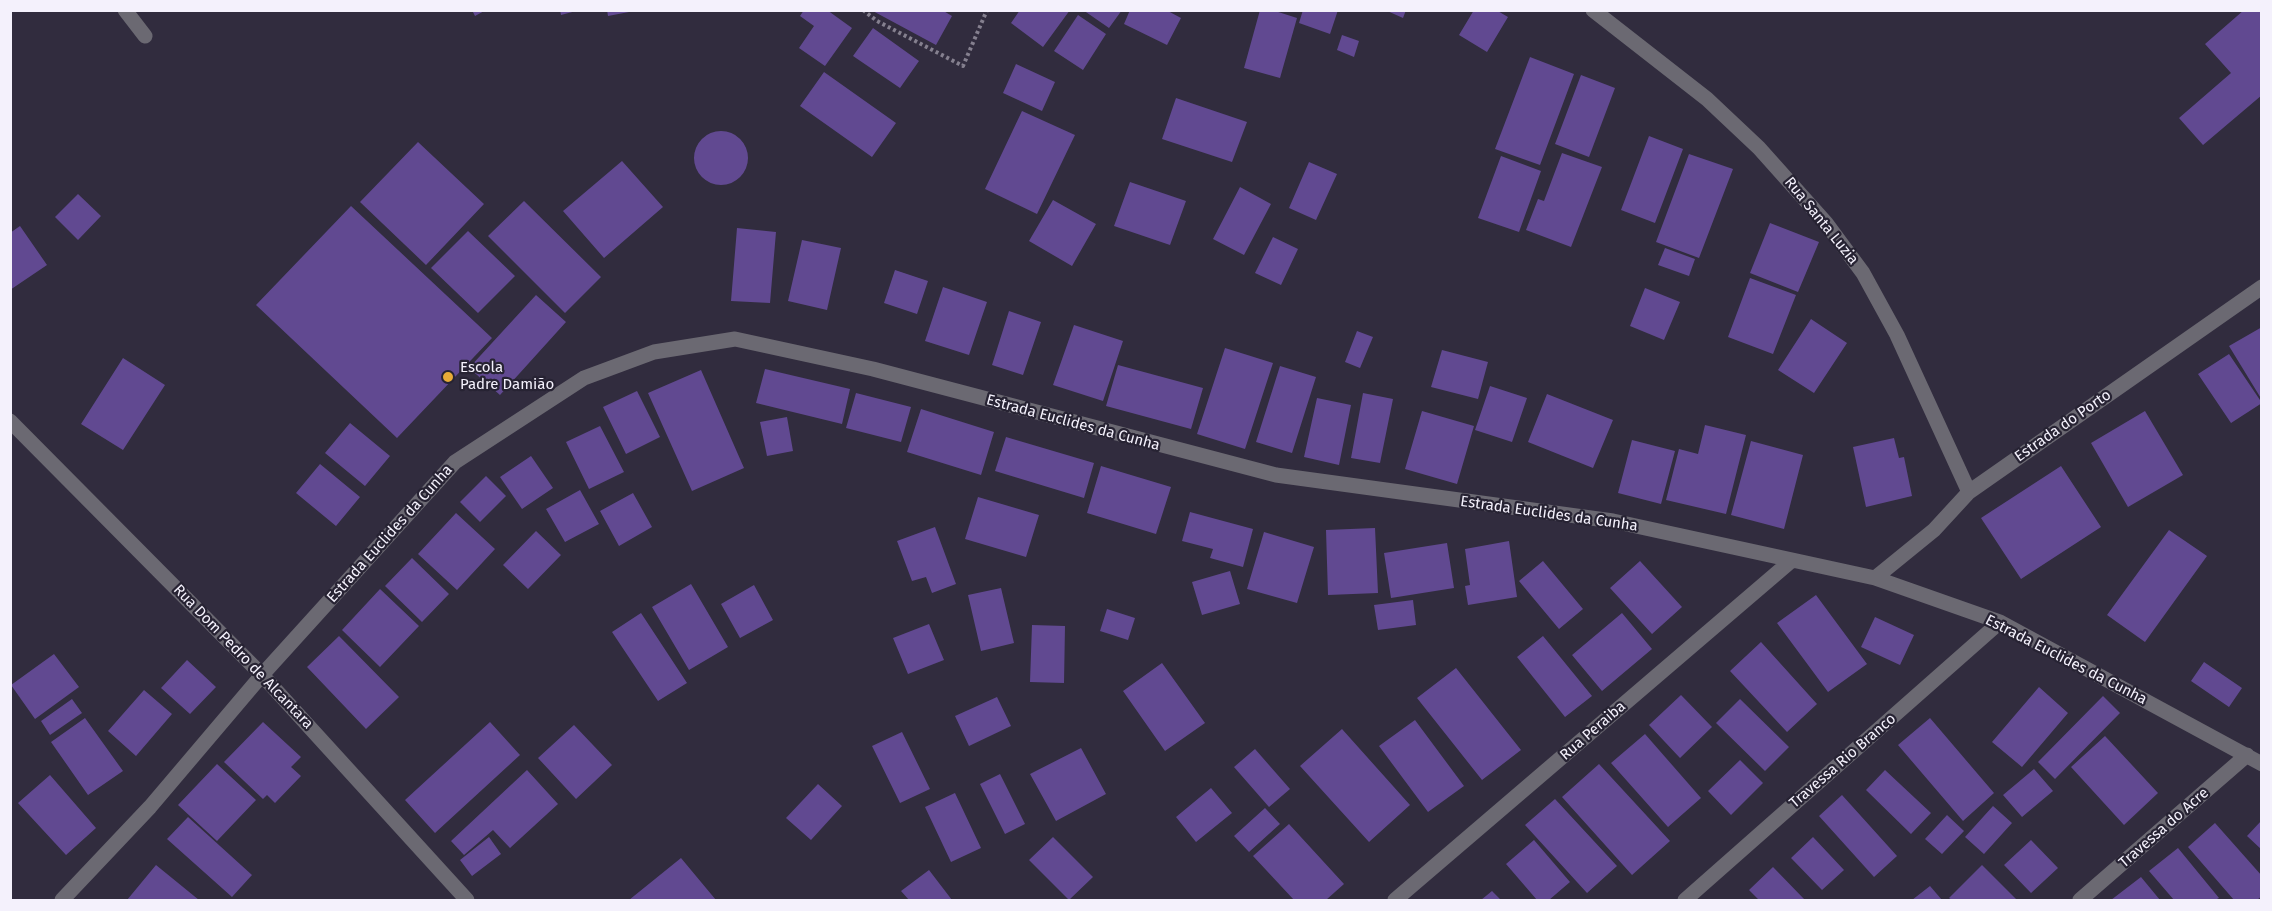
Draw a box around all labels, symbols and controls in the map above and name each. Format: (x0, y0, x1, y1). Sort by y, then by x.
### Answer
street label: Rua Santa Luzia (1780, 174, 1862, 268)
place label: Escola Padre Damião (460, 359, 554, 394)
marker: Escola Padre Damião (441, 370, 455, 384)
street label: Estrada do Porto (2011, 386, 2115, 466)
street label: Estrada Euclides da Cunha (984, 391, 1162, 455)
street label: Estrada Euclides da Cunha (323, 461, 457, 607)
street label: Estrada Euclides da Cunha (1459, 493, 1639, 535)
street label: Rua Dom Pedro de Alcantara (169, 581, 317, 733)
street label: Estrada Euclides da Cunha (1982, 611, 2150, 709)
street label: Rua Peraiba (1557, 698, 1629, 764)
street label: Travessa Rio Branco (1786, 710, 1900, 812)
street label: Travessa do Acre (2116, 784, 2212, 872)

